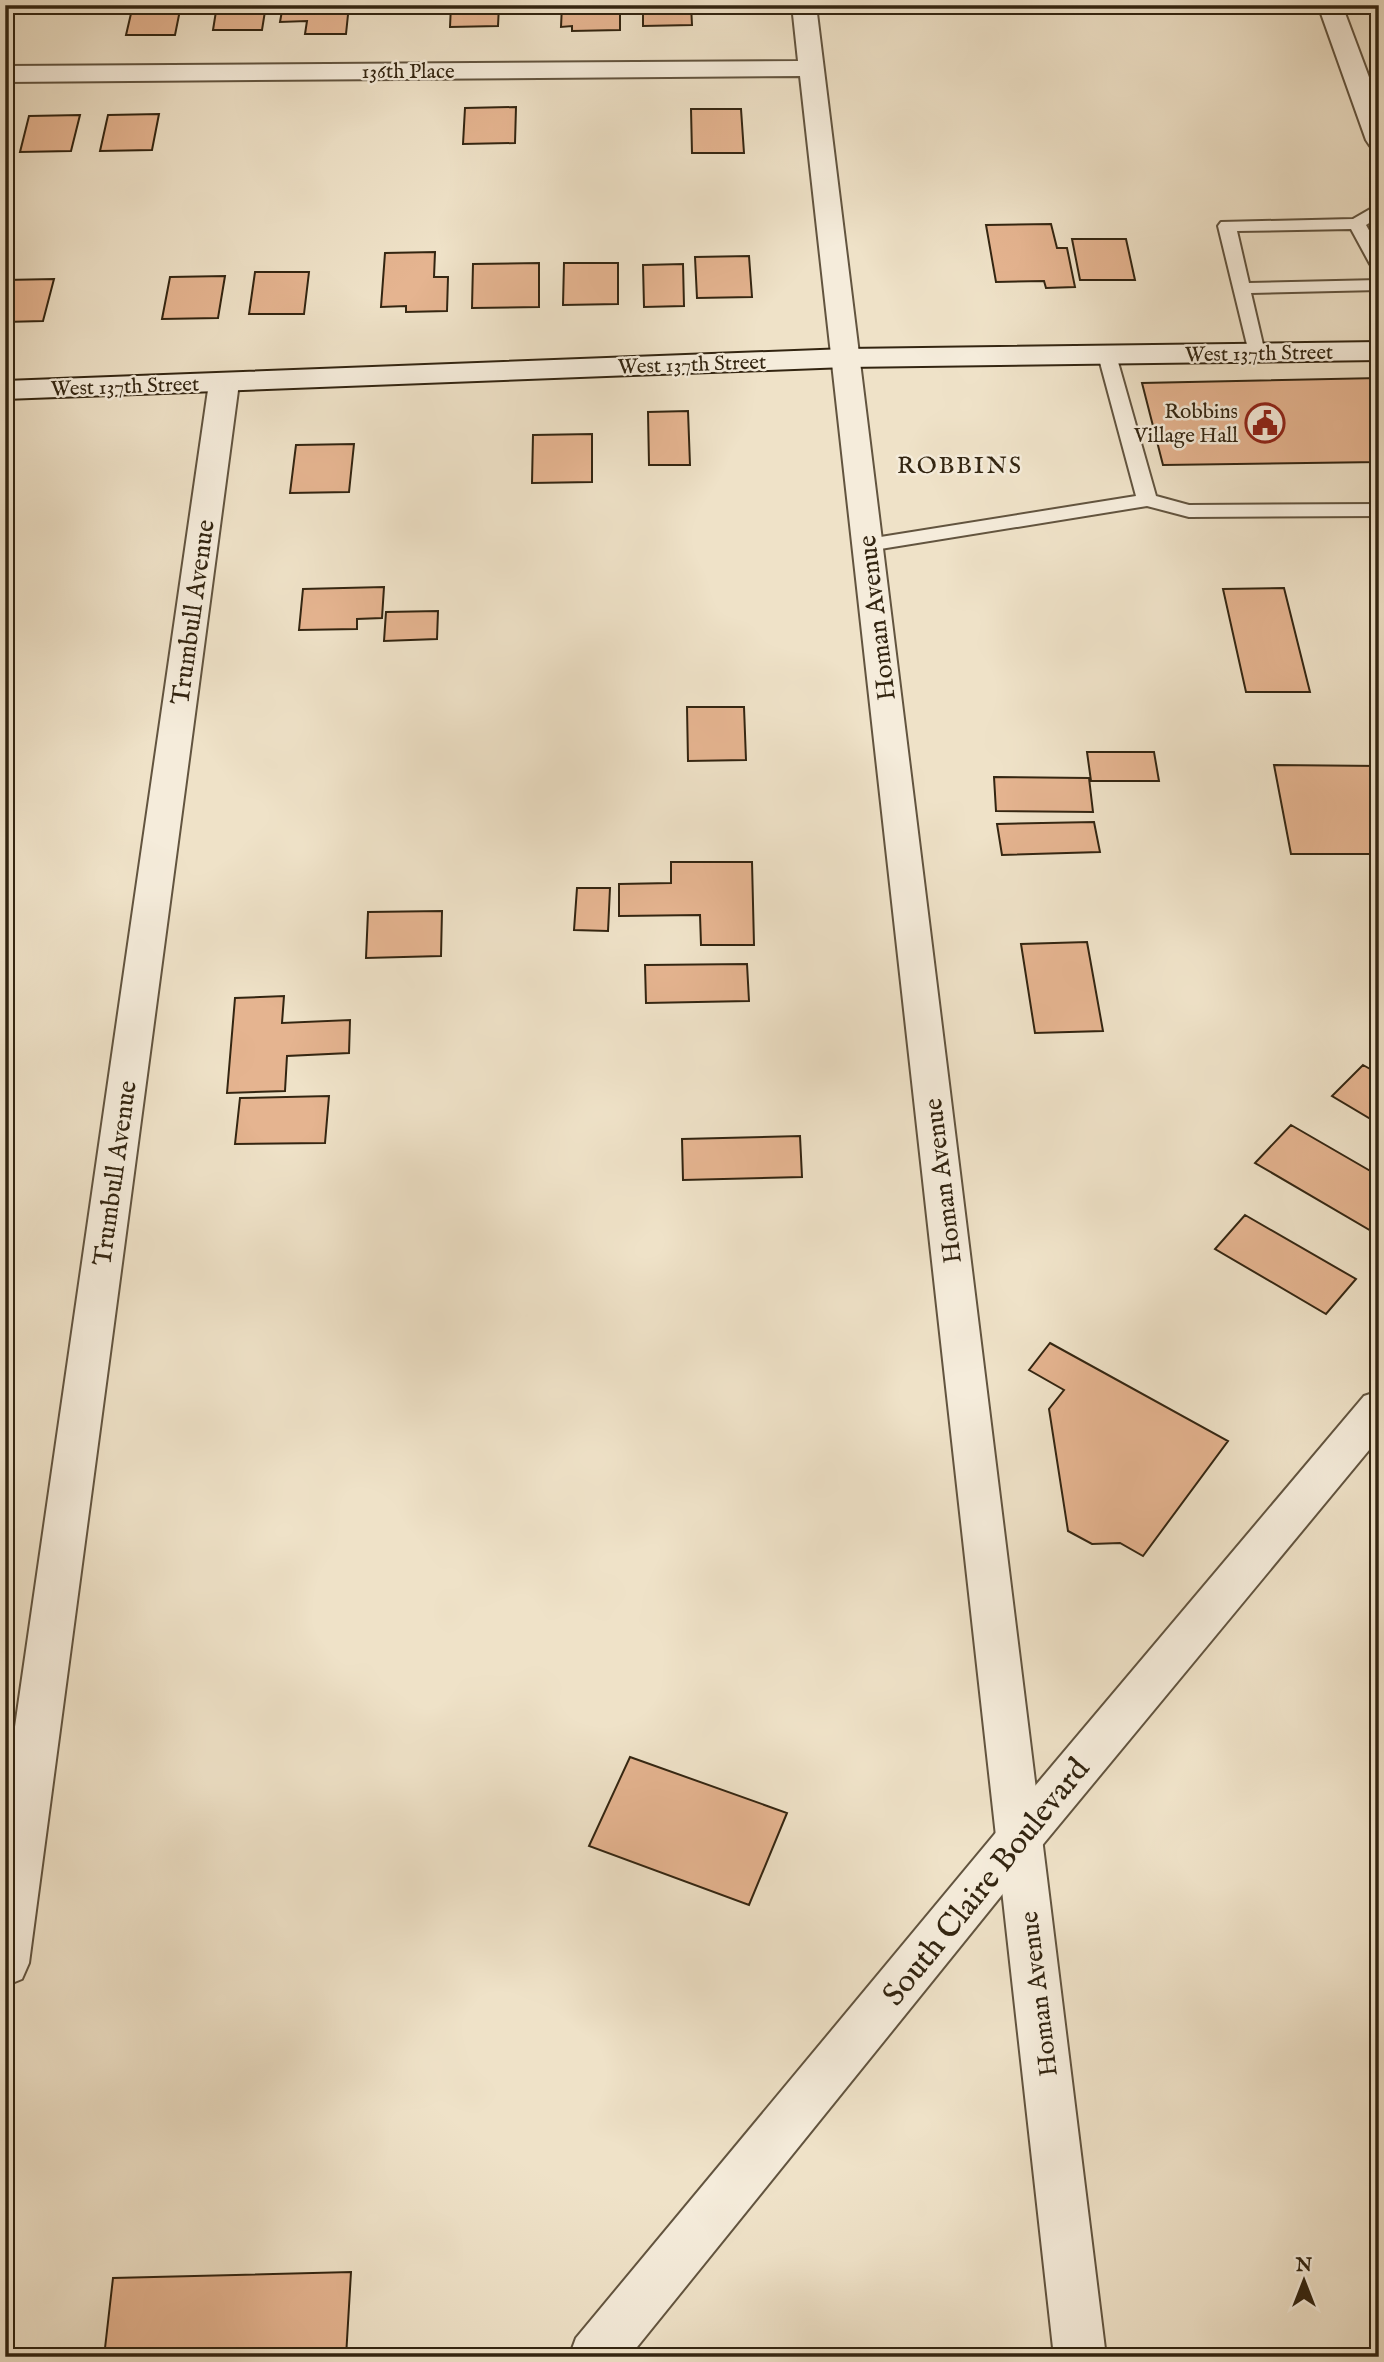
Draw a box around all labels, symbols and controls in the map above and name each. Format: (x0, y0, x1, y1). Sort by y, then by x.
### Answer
street label: 136th Place (361, 59, 455, 86)
street label: West 137th Street (1185, 340, 1333, 369)
street label: West 137th Street (617, 349, 767, 382)
street label: West 137th Street (50, 371, 200, 404)
place label: Robbins Village Hall (1133, 399, 1238, 450)
public building icon: Robbins Village Hall (1244, 402, 1286, 444)
district label: ROBBINS (897, 451, 1023, 482)
street label: Trumbull Avenue (164, 517, 223, 707)
street label: Homan Avenue (851, 533, 904, 702)
street label: Trumbull Avenue (86, 1078, 145, 1268)
street label: Homan Avenue (917, 1096, 970, 1265)
street label: South Claire Boulevard (874, 1749, 1100, 2015)
street label: Homan Avenue (1013, 1909, 1066, 2078)
north arrow (1268, 2246, 1338, 2316)
text: N (1295, 2254, 1313, 2278)

